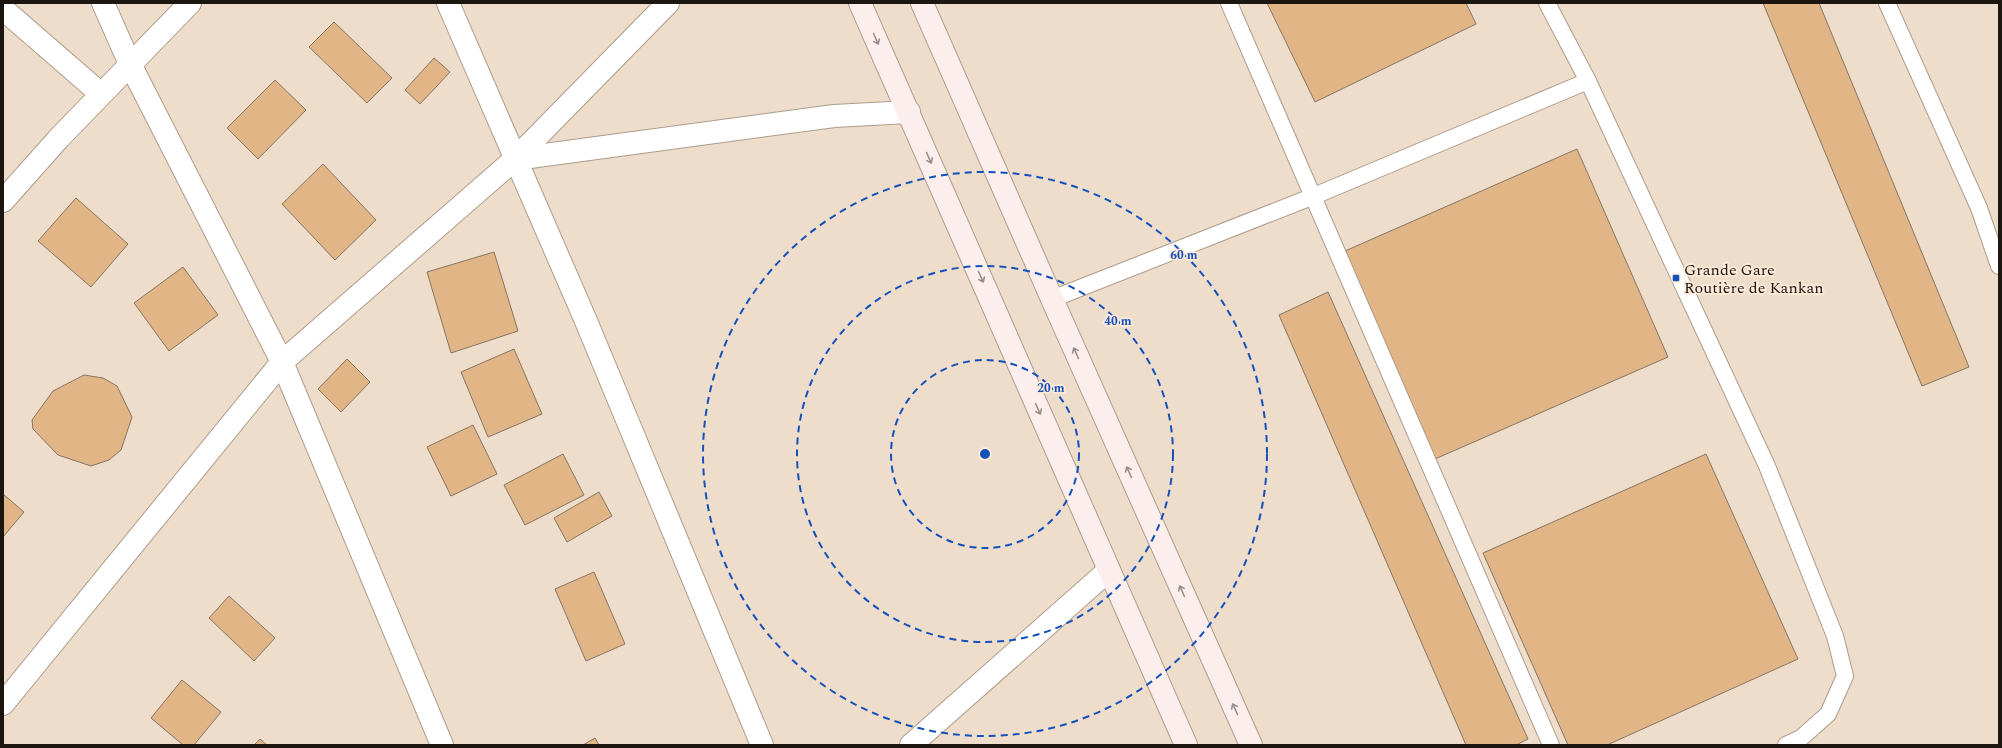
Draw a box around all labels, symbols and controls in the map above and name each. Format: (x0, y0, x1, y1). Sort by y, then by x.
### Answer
one-way arrow (873, 32, 880, 44)
one-way arrow (925, 151, 933, 163)
text: 60 m (1170, 246, 1198, 265)
place label: Grande Gare Routière de Kankan (1684, 258, 1824, 300)
one-way arrow (977, 270, 985, 282)
marker: Grande Gare Routière de Kankan (1671, 273, 1681, 283)
text: 40 m (1104, 312, 1132, 331)
one-way arrow (1071, 348, 1079, 360)
text: 20 m (1037, 379, 1065, 398)
one-way arrow (1035, 402, 1042, 414)
centre of rings (978, 447, 992, 461)
one-way arrow (1124, 466, 1132, 478)
one-way arrow (1178, 585, 1185, 597)
one-way arrow (1231, 704, 1238, 716)

